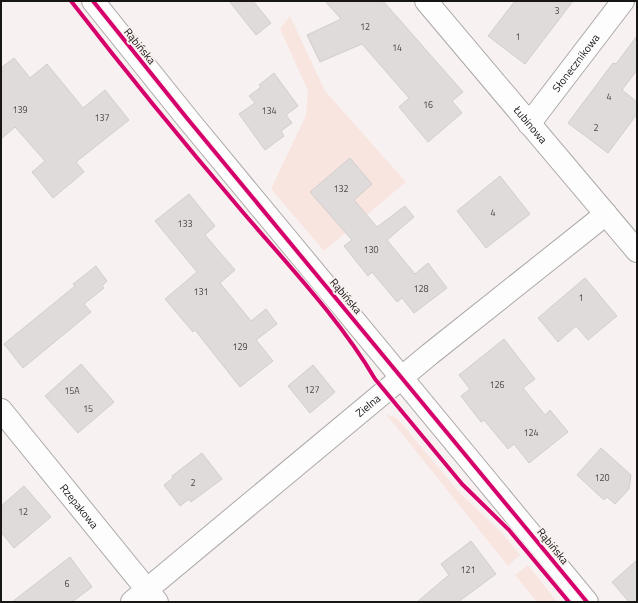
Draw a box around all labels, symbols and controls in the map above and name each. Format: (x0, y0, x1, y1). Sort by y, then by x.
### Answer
house number: 3 (554, 4, 560, 17)
house number: 12 (360, 20, 370, 33)
street label: Rąbińska (120, 25, 160, 68)
house number: 1 (515, 30, 521, 43)
street label: Słonecznikowa (548, 30, 604, 95)
house number: 14 (392, 41, 402, 54)
house number: 4 (606, 90, 612, 103)
house number: 16 (423, 98, 433, 111)
street label: Łubinowa (509, 102, 551, 147)
house number: 139 (12, 103, 28, 116)
house number: 134 (261, 104, 277, 117)
house number: 137 (94, 111, 110, 124)
house number: 2 (593, 121, 599, 134)
house number: 132 (333, 182, 349, 195)
house number: 4 (490, 206, 496, 219)
house number: 133 (177, 217, 193, 230)
house number: 130 (363, 243, 379, 256)
street label: Rąbińska (326, 275, 366, 318)
house number: 128 (413, 282, 429, 295)
house number: 131 (193, 285, 209, 298)
house number: 1 (578, 291, 584, 304)
house number: 129 (232, 340, 248, 353)
house number: 126 (489, 378, 505, 391)
house number: 127 (304, 383, 320, 396)
house number: 15A (64, 384, 80, 397)
street label: Zielna (352, 390, 384, 421)
house number: 15 (83, 402, 93, 415)
house number: 124 (523, 426, 539, 439)
house number: 120 (594, 471, 610, 484)
house number: 2 (190, 476, 196, 489)
street label: Rzepakowa (56, 480, 103, 532)
house number: 12 (18, 505, 28, 518)
street label: Rąbińska (533, 525, 573, 568)
house number: 121 (460, 563, 476, 576)
house number: 6 (64, 577, 70, 590)

